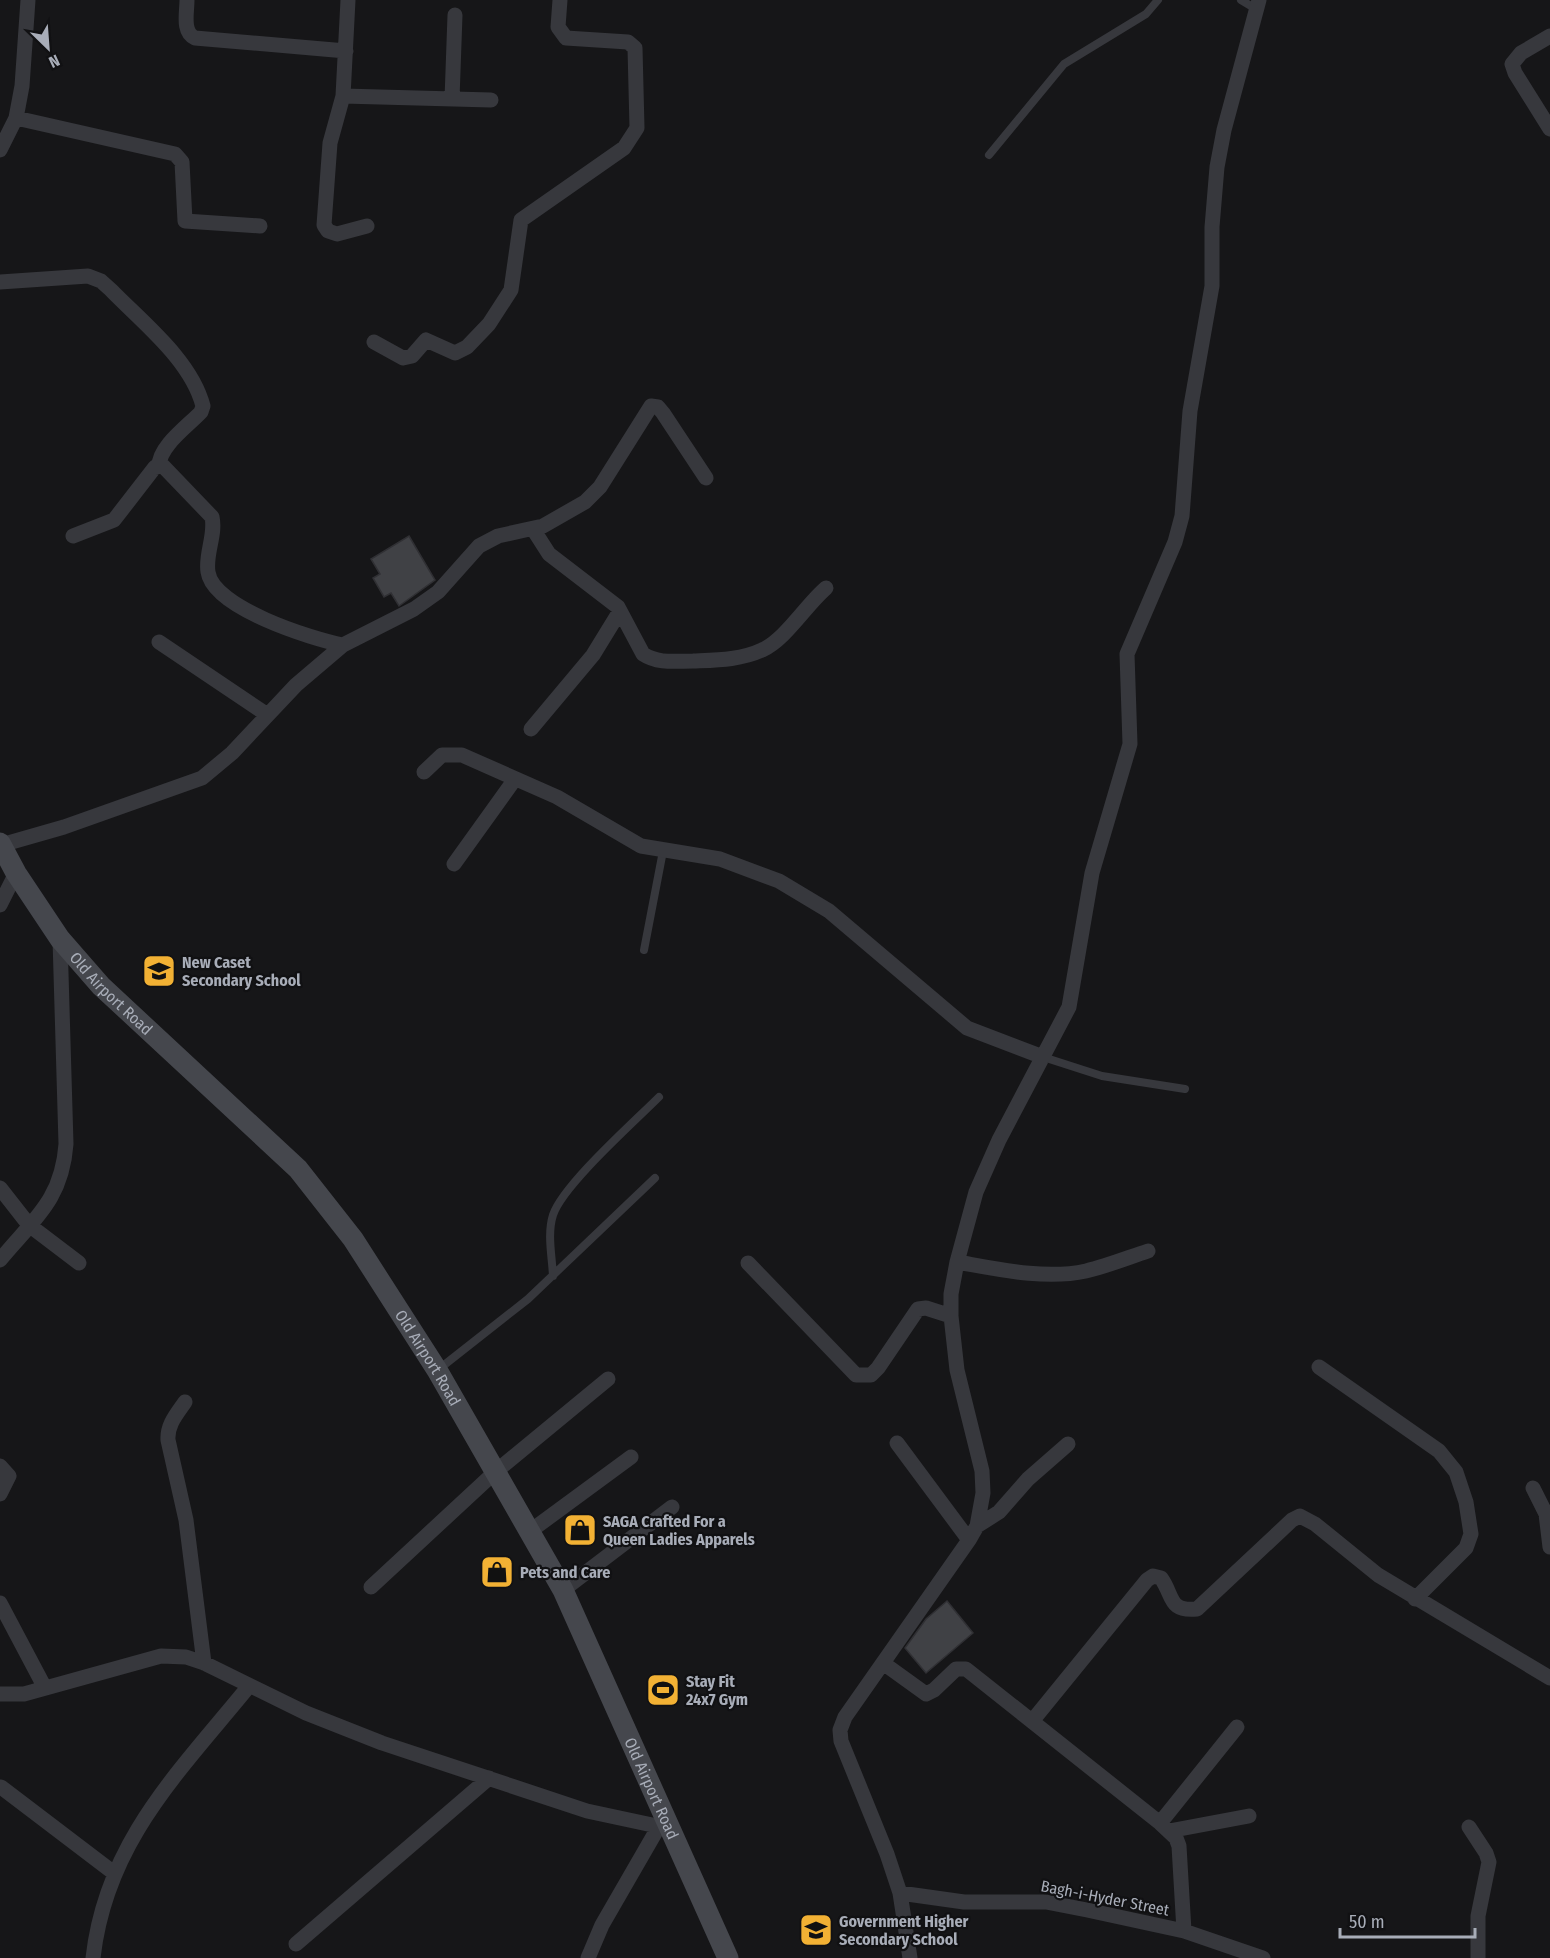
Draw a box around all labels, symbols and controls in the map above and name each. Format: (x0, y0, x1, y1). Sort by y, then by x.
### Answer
north arrow (18, 18, 78, 78)
text: N (46, 51, 62, 72)
street label: Old Airport Road (66, 948, 157, 1039)
school or university icon: New Caset Secondary School (141, 953, 177, 989)
place label: New Caset Secondary School (182, 953, 301, 990)
street label: Old Airport Road (391, 1306, 465, 1409)
shop icon: SAGA Crafted For a Queen Ladies Apparels (562, 1512, 598, 1548)
place label: SAGA Crafted For a Queen Ladies Apparels (603, 1512, 755, 1549)
shop icon: Pets and Care (479, 1554, 515, 1590)
place label: Pets and Care (520, 1563, 610, 1582)
sports icon: Stay Fit 24x7 Gym (645, 1672, 681, 1708)
place label: Stay Fit 24x7 Gym (685, 1672, 748, 1709)
street label: Old Airport Road (621, 1734, 683, 1842)
street label: Bagh-i-Hyder Street (1039, 1876, 1171, 1920)
scale bar (1340, 1901, 1475, 1939)
text: 50 m (1349, 1911, 1385, 1933)
school or university icon: Government Higher Secondary School (798, 1912, 834, 1948)
place label: Government Higher Secondary School (839, 1912, 968, 1949)

